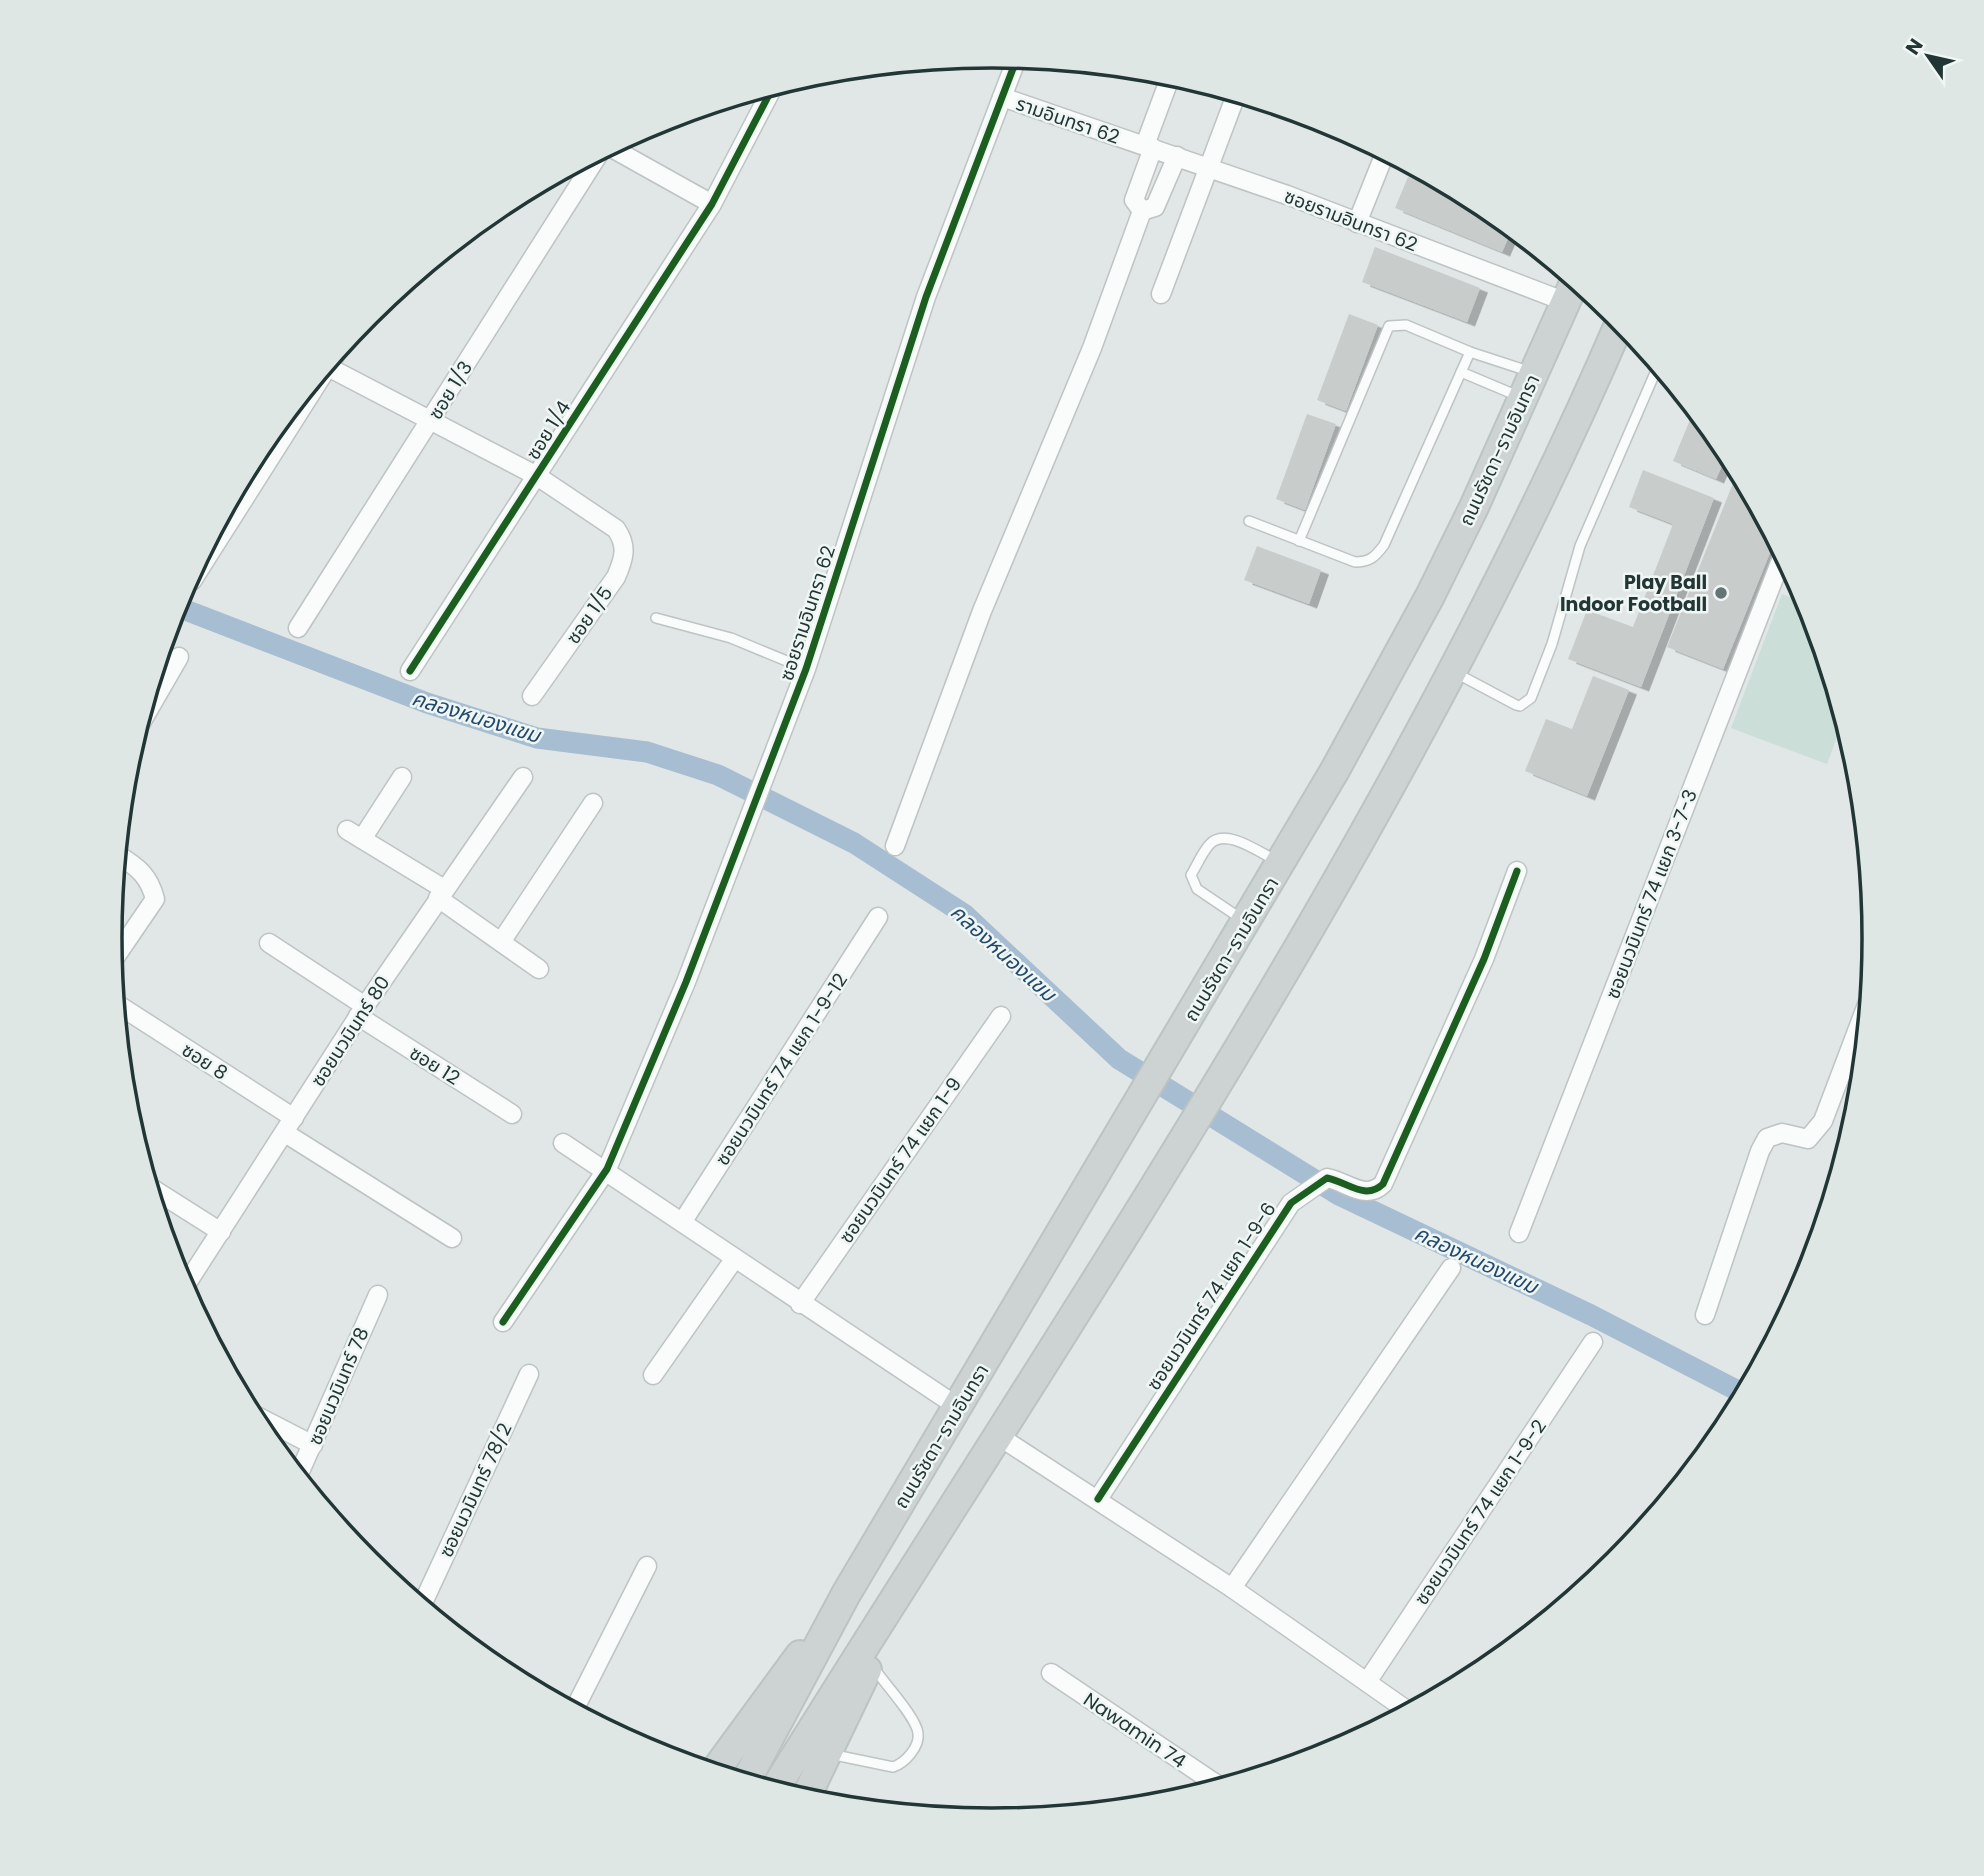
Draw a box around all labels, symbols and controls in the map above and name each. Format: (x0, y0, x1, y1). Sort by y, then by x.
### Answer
north arrow (1893, 21, 1963, 91)
text: N (1899, 33, 1930, 60)
street label: รามอินทรา 62 (1012, 90, 1123, 151)
street label: ซอยรามอินทรา 62 (1280, 183, 1421, 258)
street label: ซอย 1/3 (422, 356, 479, 425)
street label: ถนนรัชดา-รามอินทรา (1453, 370, 1546, 530)
street label: ซอย 1/4 (520, 396, 577, 465)
street label: ซอยรามอินทรา 62 (773, 542, 842, 684)
place label: Play Ball Indoor Football (1560, 569, 1707, 618)
street label: ซอย 1/5 (560, 581, 619, 650)
marker: Play Ball Indoor Football (1713, 585, 1729, 601)
water label: คลองหนองแขม (408, 683, 546, 750)
street label: ซอยนวมินทร์ 74 แยก 3-7-3 (1599, 786, 1704, 1003)
street label: ถนนรัชดา-รามอินทรา (1178, 872, 1285, 1027)
water label: คลองหนองแขม (944, 897, 1064, 1009)
street label: ซอยนวมินทร์ 74 แยก 1-9-12 (709, 968, 854, 1171)
street label: ซอยนวมินทร์ 80 (305, 971, 396, 1092)
street label: ซอย 8 (176, 1037, 233, 1086)
street label: ซอย 12 (404, 1039, 465, 1091)
street label: ซอยนวมินทร์ 74 แยก 1-9 (833, 1072, 968, 1249)
street label: ซอยนวมินทร์ 74 แยก 1-9-6 (1140, 1197, 1282, 1396)
water label: คลองหนองแขม (1410, 1218, 1544, 1302)
street label: ซอยนวมินทร์ 78 (302, 1323, 375, 1449)
street label: ถนนรัชดา-รามอินทรา (888, 1359, 995, 1514)
street label: ซอยนวมินทร์ 74 แยก 1-9-2 (1408, 1414, 1553, 1610)
street label: ซอยนวมินทร์ 78/2 (433, 1419, 518, 1562)
street label: Nawamin 74 (1078, 1686, 1191, 1775)

